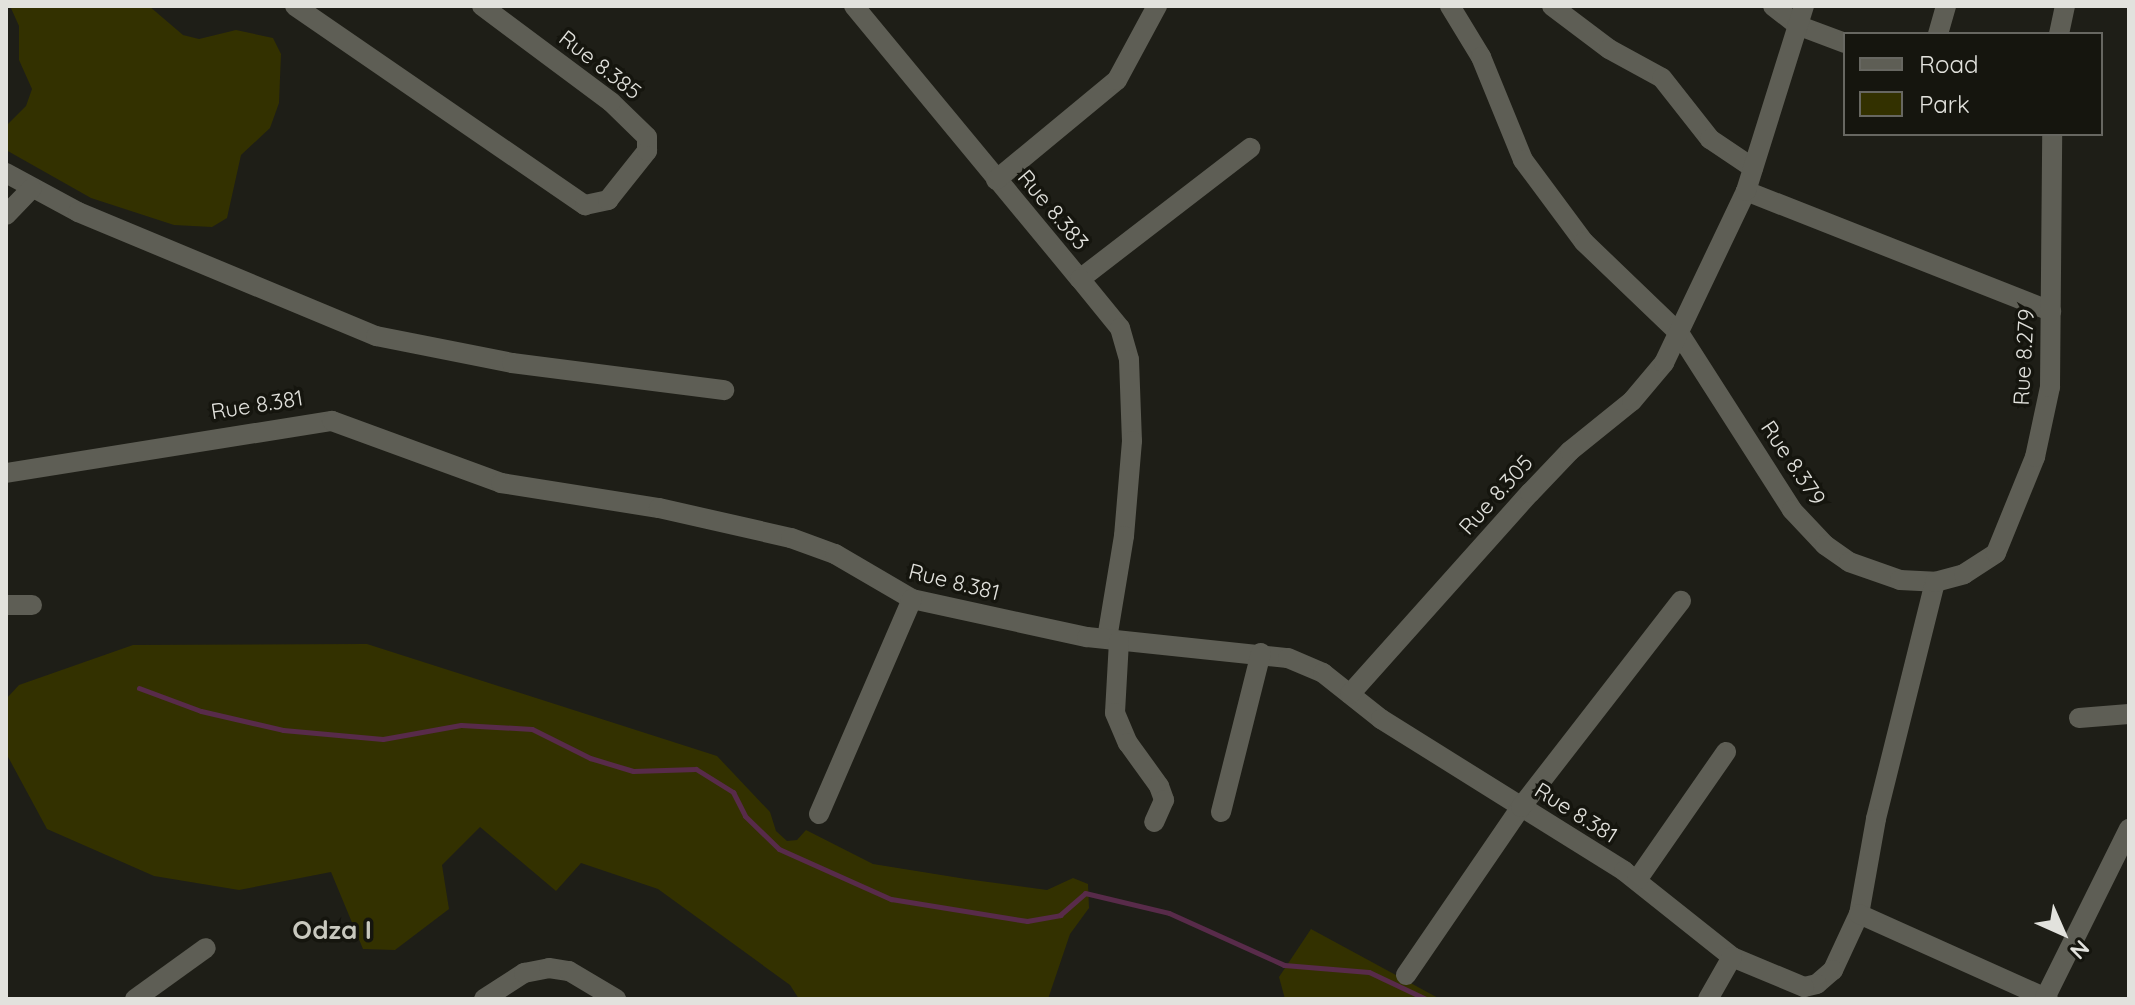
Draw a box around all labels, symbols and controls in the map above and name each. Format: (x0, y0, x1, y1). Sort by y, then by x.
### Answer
street label: Rue 8.385 (554, 25, 646, 105)
legend (1843, 32, 2103, 136)
text: Road (1919, 49, 1979, 79)
text: Park (1919, 89, 1970, 119)
street label: Rue 8.383 (1012, 165, 1094, 255)
street label: Rue 8.279 (2008, 308, 2040, 406)
street label: Rue 8.381 (209, 385, 305, 425)
street label: Rue 8.379 (1755, 416, 1831, 510)
street label: Rue 8.305 (1453, 450, 1539, 540)
street label: Rue 8.381 (906, 558, 1002, 606)
street label: Rue 8.381 (1530, 777, 1622, 849)
north arrow (2023, 893, 2103, 973)
district label: Odza I (292, 914, 372, 946)
text: N (2064, 934, 2096, 966)

